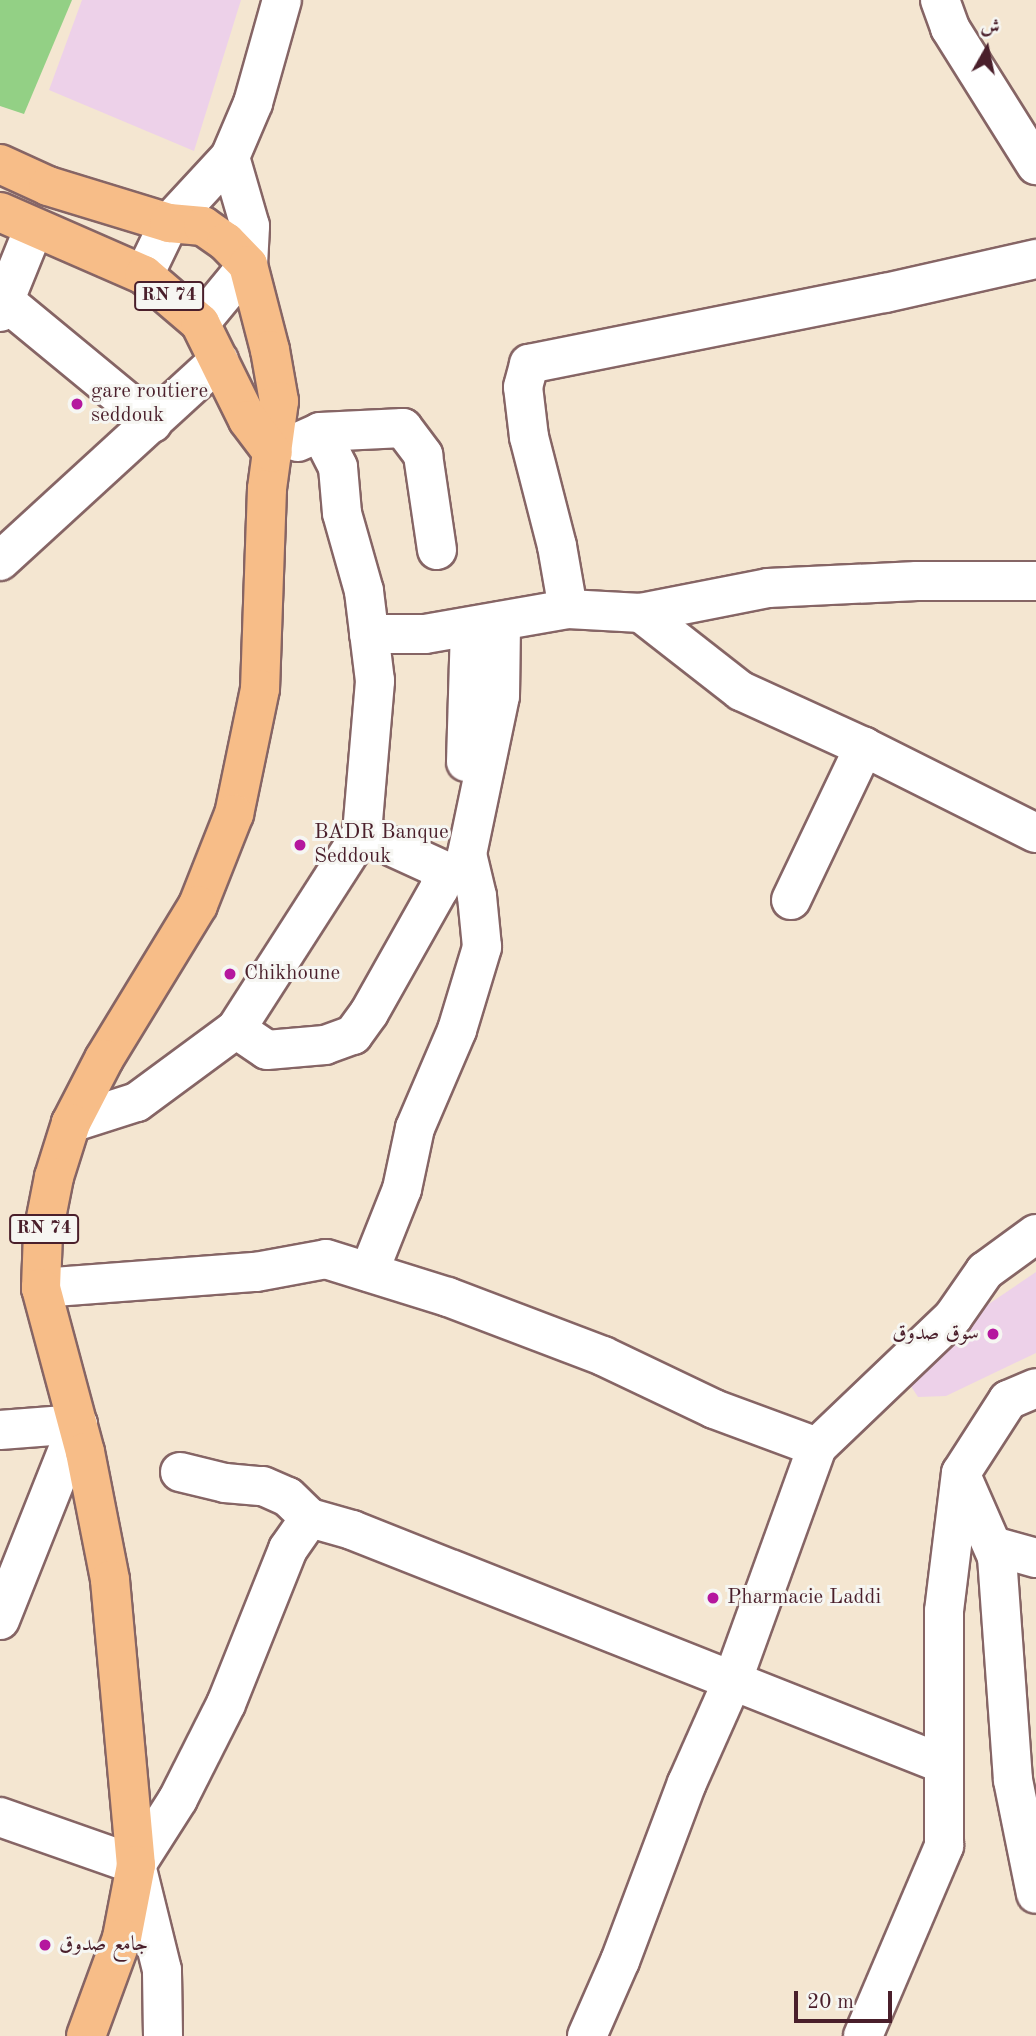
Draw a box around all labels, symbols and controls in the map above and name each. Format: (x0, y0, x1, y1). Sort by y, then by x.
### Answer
north arrow (952, 14, 1022, 84)
text: ش (980, 17, 1001, 39)
road number: RN 74 (134, 280, 204, 312)
place label: gare routiere seddouk (91, 379, 208, 429)
marker: gare routiere seddouk (69, 396, 85, 412)
place label: BADR Banque Seddouk (314, 820, 449, 870)
marker: BADR Banque Seddouk (292, 837, 308, 853)
place label: Chikhoune (244, 961, 340, 987)
marker: Chikhoune (222, 966, 238, 982)
road number: RN 74 (9, 1214, 79, 1245)
place label: سوق صدوق (892, 1321, 979, 1347)
marker: سوق صدوق (985, 1326, 1001, 1342)
place label: Pharmacie Laddi (727, 1585, 881, 1611)
marker: Pharmacie Laddi (705, 1590, 721, 1606)
place label: جامع صدوق (59, 1932, 148, 1958)
marker: جامع صدوق (37, 1937, 53, 1953)
scale bar (798, 1976, 896, 2020)
text: 20 m (807, 1992, 854, 2013)

